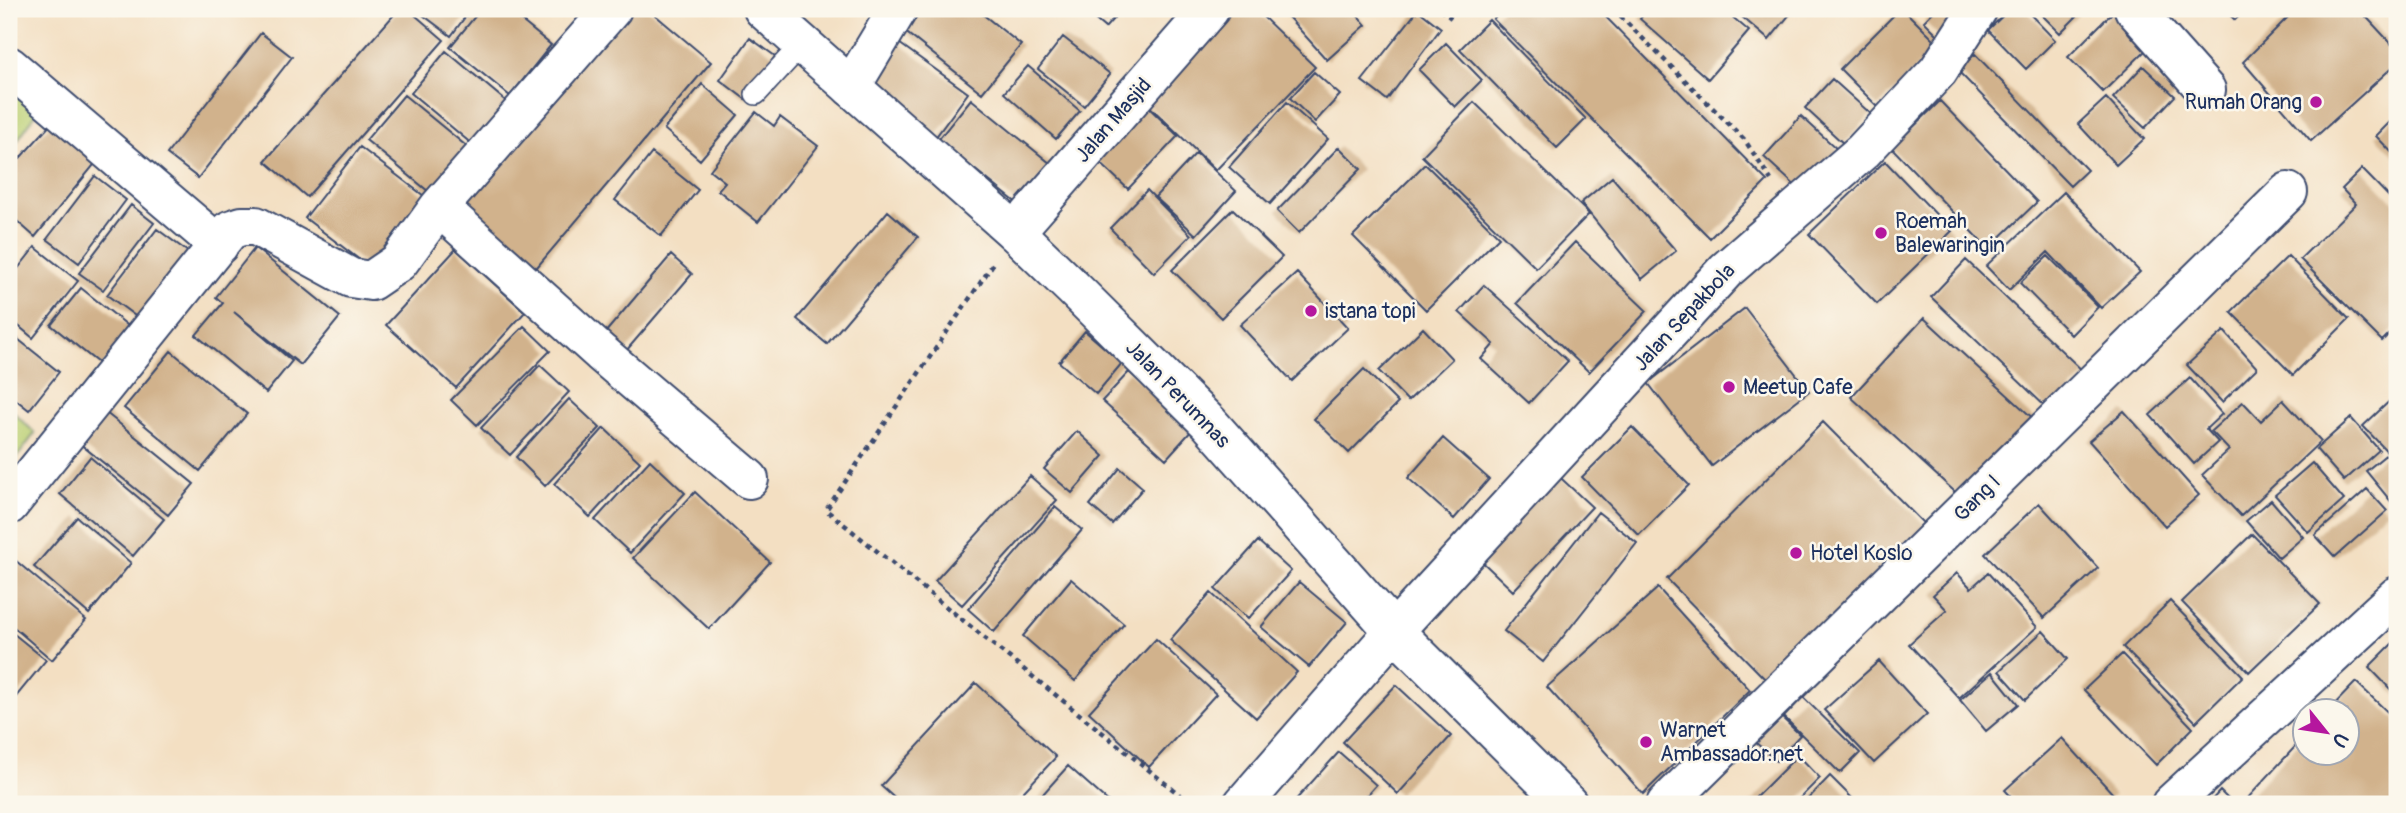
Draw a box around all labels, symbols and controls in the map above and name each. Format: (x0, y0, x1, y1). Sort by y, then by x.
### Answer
street label: Jalan Masjid (1069, 72, 1158, 168)
place label: Rumah Orang (2185, 89, 2302, 116)
marker: Rumah Orang (2308, 94, 2324, 110)
place label: Roemah Balewaringin (1895, 208, 2005, 259)
marker: Roemah Balewaringin (1873, 225, 1889, 241)
street label: Jalan Sepakbola (1628, 258, 1741, 377)
place label: istana topi (1325, 298, 1416, 325)
marker: istana topi (1303, 303, 1319, 319)
street label: Jalan Perumnas (1119, 335, 1236, 454)
place label: Meetup Cafe (1743, 374, 1853, 401)
marker: Meetup Cafe (1721, 379, 1737, 395)
street label: Gang I (1948, 469, 2007, 528)
place label: Hotel Koslo (1810, 540, 1913, 567)
marker: Hotel Koslo (1788, 545, 1804, 561)
north arrow (2290, 698, 2360, 768)
place label: Warnet Ambassador.net (1660, 717, 1804, 768)
text: U (2326, 729, 2353, 751)
marker: Warnet Ambassador.net (1638, 734, 1654, 750)

